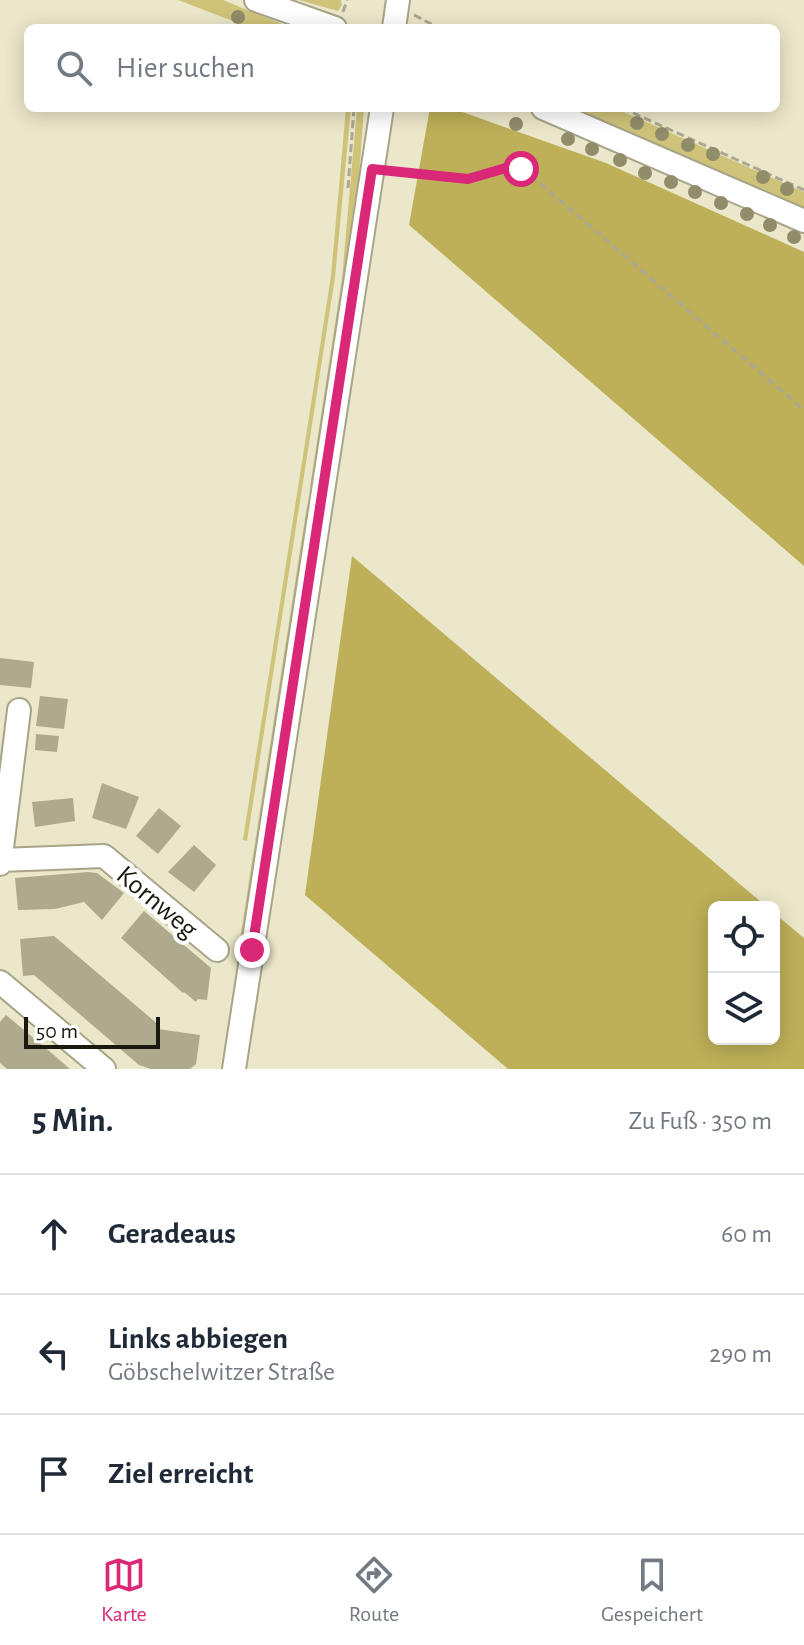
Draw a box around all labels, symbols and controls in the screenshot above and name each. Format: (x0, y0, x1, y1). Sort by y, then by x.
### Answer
search box (24, 24, 780, 112)
icon: search (52, 46, 96, 90)
text: Hier suchen (116, 53, 255, 83)
route start (503, 151, 539, 187)
street label: Kornweg (111, 861, 203, 944)
map controls (708, 901, 780, 1045)
button: locate (708, 901, 780, 973)
route end (234, 932, 270, 968)
button: layers (708, 973, 780, 1045)
scale bar (24, 1013, 160, 1049)
text: 50 m (36, 1020, 78, 1042)
text: 5 Min. (32, 1104, 114, 1138)
text: Zu Fuß · 350 m (628, 1108, 772, 1134)
icon: ahead (32, 1212, 76, 1256)
text: Geradeaus (108, 1219, 236, 1249)
text: 60 m (721, 1221, 772, 1247)
text: Links abbiegen (108, 1324, 288, 1354)
icon: left (32, 1332, 76, 1376)
text: 290 m (709, 1341, 772, 1367)
text: Göbschelwitzer Straße (108, 1359, 335, 1385)
icon: arrive (32, 1452, 76, 1496)
text: Ziel erreicht (108, 1459, 253, 1489)
tab: Karte (101, 1553, 147, 1627)
tab: Route (349, 1553, 399, 1627)
tab: Gespeichert (601, 1553, 703, 1627)

